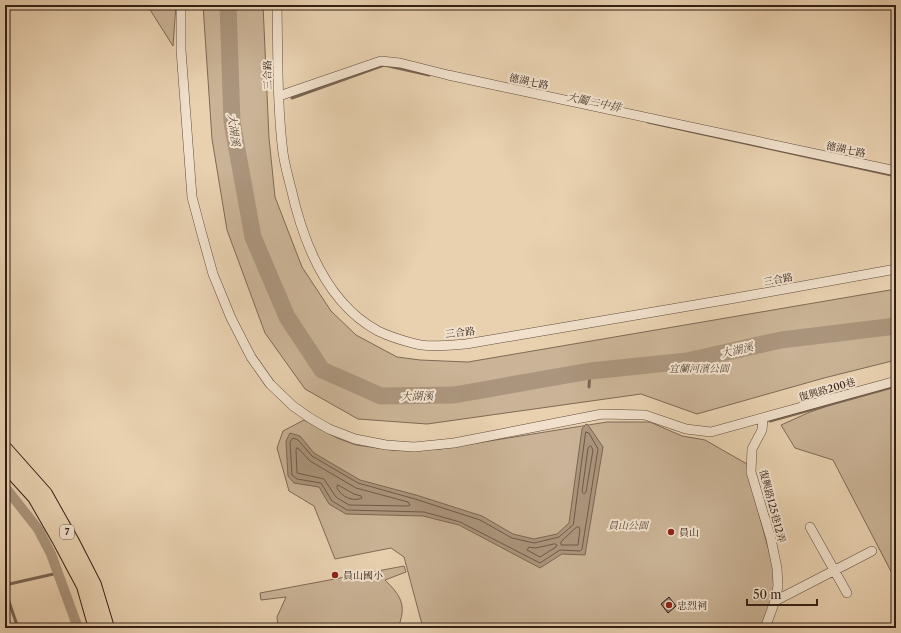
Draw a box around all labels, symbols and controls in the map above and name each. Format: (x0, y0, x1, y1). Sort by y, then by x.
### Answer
street label: 三合路 (261, 60, 274, 90)
street label: 德湖七路 (508, 71, 550, 92)
water label: 大鬮二中排 (566, 89, 624, 115)
water label: 大湖溪 (225, 113, 243, 148)
street label: 德湖七路 (825, 139, 867, 160)
street label: 三合路 (762, 270, 794, 288)
street label: 三合路 (444, 324, 476, 341)
water label: 大湖溪 (719, 339, 756, 361)
park label: 宜蘭河濱公園 (669, 362, 731, 375)
street label: 復興路200巷 (797, 375, 857, 404)
water label: 大湖溪 (400, 389, 435, 403)
street label: 復興路125巷12弄 (756, 468, 789, 544)
park label: 員山公園 (608, 519, 650, 532)
road number: 7 (60, 525, 74, 539)
place label: 員山 (679, 526, 699, 539)
marker: 員山 (666, 527, 676, 537)
place label: 員山國小 (343, 569, 383, 582)
marker: 員山國小 (330, 570, 340, 580)
scale bar (747, 581, 817, 607)
text: 50 m (753, 587, 782, 602)
place label: 忠烈祠 (677, 599, 707, 612)
marker: 忠烈祠 (664, 600, 674, 610)

